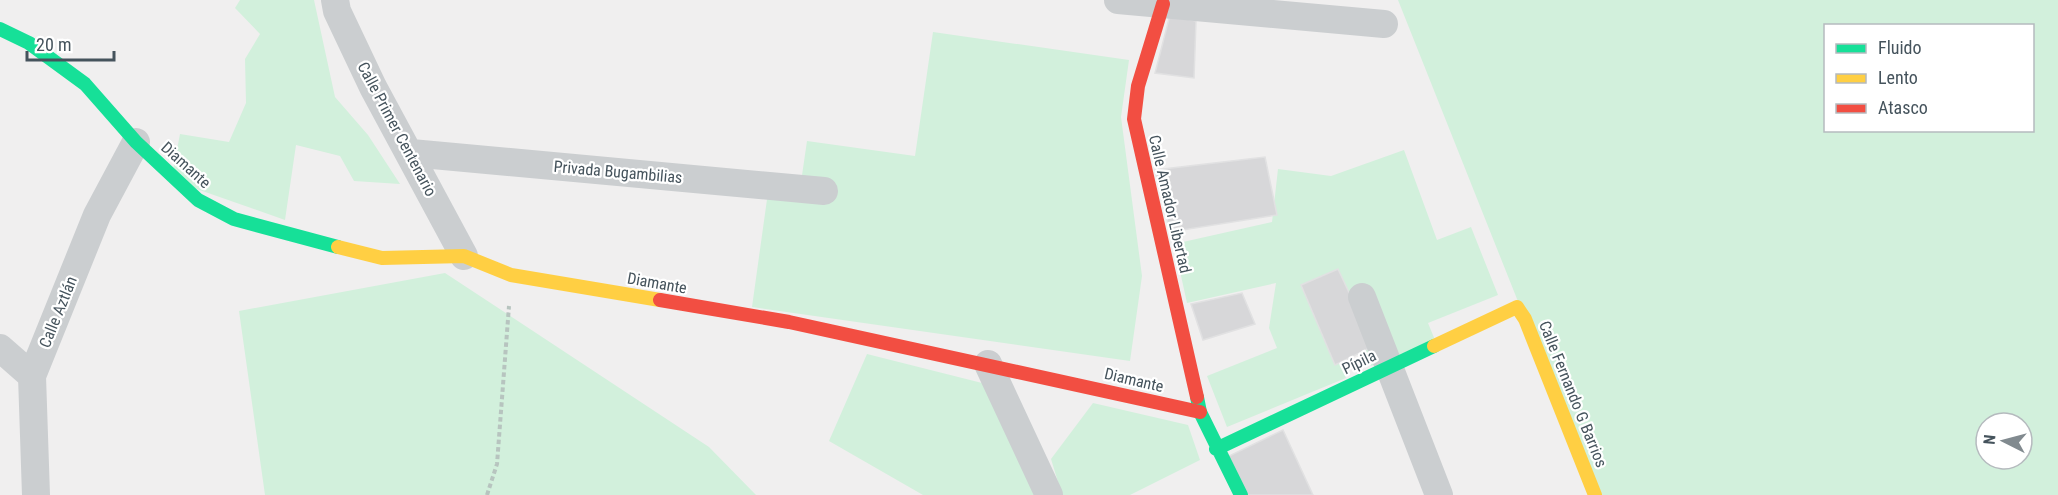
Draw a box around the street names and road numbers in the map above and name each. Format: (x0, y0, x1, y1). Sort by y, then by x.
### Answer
street label: Calle Primer Centenario (354, 59, 440, 199)
street label: Calle Amador Libertad (1145, 133, 1195, 275)
street label: Diamante (157, 138, 215, 192)
street label: Privada Bugambilias (553, 157, 683, 187)
street label: Diamante (626, 268, 688, 298)
street label: Calle Aztlán (35, 273, 81, 351)
street label: Calle Fernando G Barrios (1535, 318, 1611, 470)
street label: Pípila (1339, 346, 1379, 378)
street label: Diamante (1103, 364, 1165, 396)

